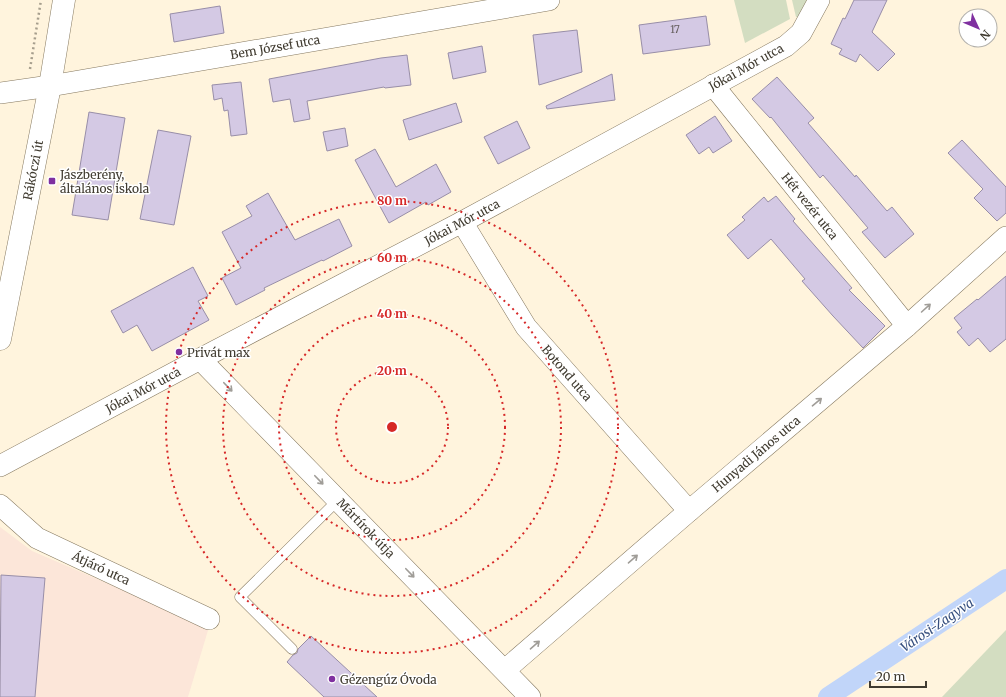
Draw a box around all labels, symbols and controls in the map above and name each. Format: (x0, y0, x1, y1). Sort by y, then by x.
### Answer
north arrow (958, 8, 998, 48)
house number: 17 (670, 23, 680, 36)
text: N (977, 27, 993, 43)
street label: Bem József utca (229, 32, 322, 62)
street label: Jókai Mór utca (705, 40, 786, 94)
street label: Rákóczi út (20, 138, 46, 201)
place label: Jászberény, általános iskola (59, 167, 150, 196)
street label: Hét vezér utca (778, 170, 842, 243)
marker: Jászberény, általános iskola (47, 176, 57, 186)
text: 80 m (377, 193, 407, 208)
street label: Jókai Mór utca (421, 196, 503, 249)
text: 60 m (377, 250, 407, 265)
one-way arrow (921, 304, 931, 313)
text: 40 m (377, 306, 407, 321)
street label: Botond utca (539, 342, 596, 404)
place label: Privát max (187, 345, 251, 360)
marker: Privát max (174, 347, 184, 357)
text: 20 m (377, 363, 407, 378)
street label: Jókai Mór utca (102, 364, 184, 417)
one-way arrow (223, 382, 233, 392)
one-way arrow (811, 398, 822, 407)
street label: Hunyadi János utca (709, 412, 804, 495)
centre of rings (385, 420, 399, 434)
one-way arrow (314, 475, 324, 485)
street label: Mártírok útja (334, 495, 399, 561)
street label: Átjáró utca (69, 548, 133, 588)
one-way arrow (628, 555, 638, 564)
one-way arrow (405, 568, 415, 578)
water label: Városi-Zagyva (897, 594, 977, 656)
one-way arrow (529, 640, 540, 649)
scale bar (870, 663, 926, 689)
text: 20 m (876, 669, 905, 684)
place label: Gézengúz Óvoda (340, 672, 437, 687)
marker: Gézengúz Óvoda (327, 674, 337, 684)

